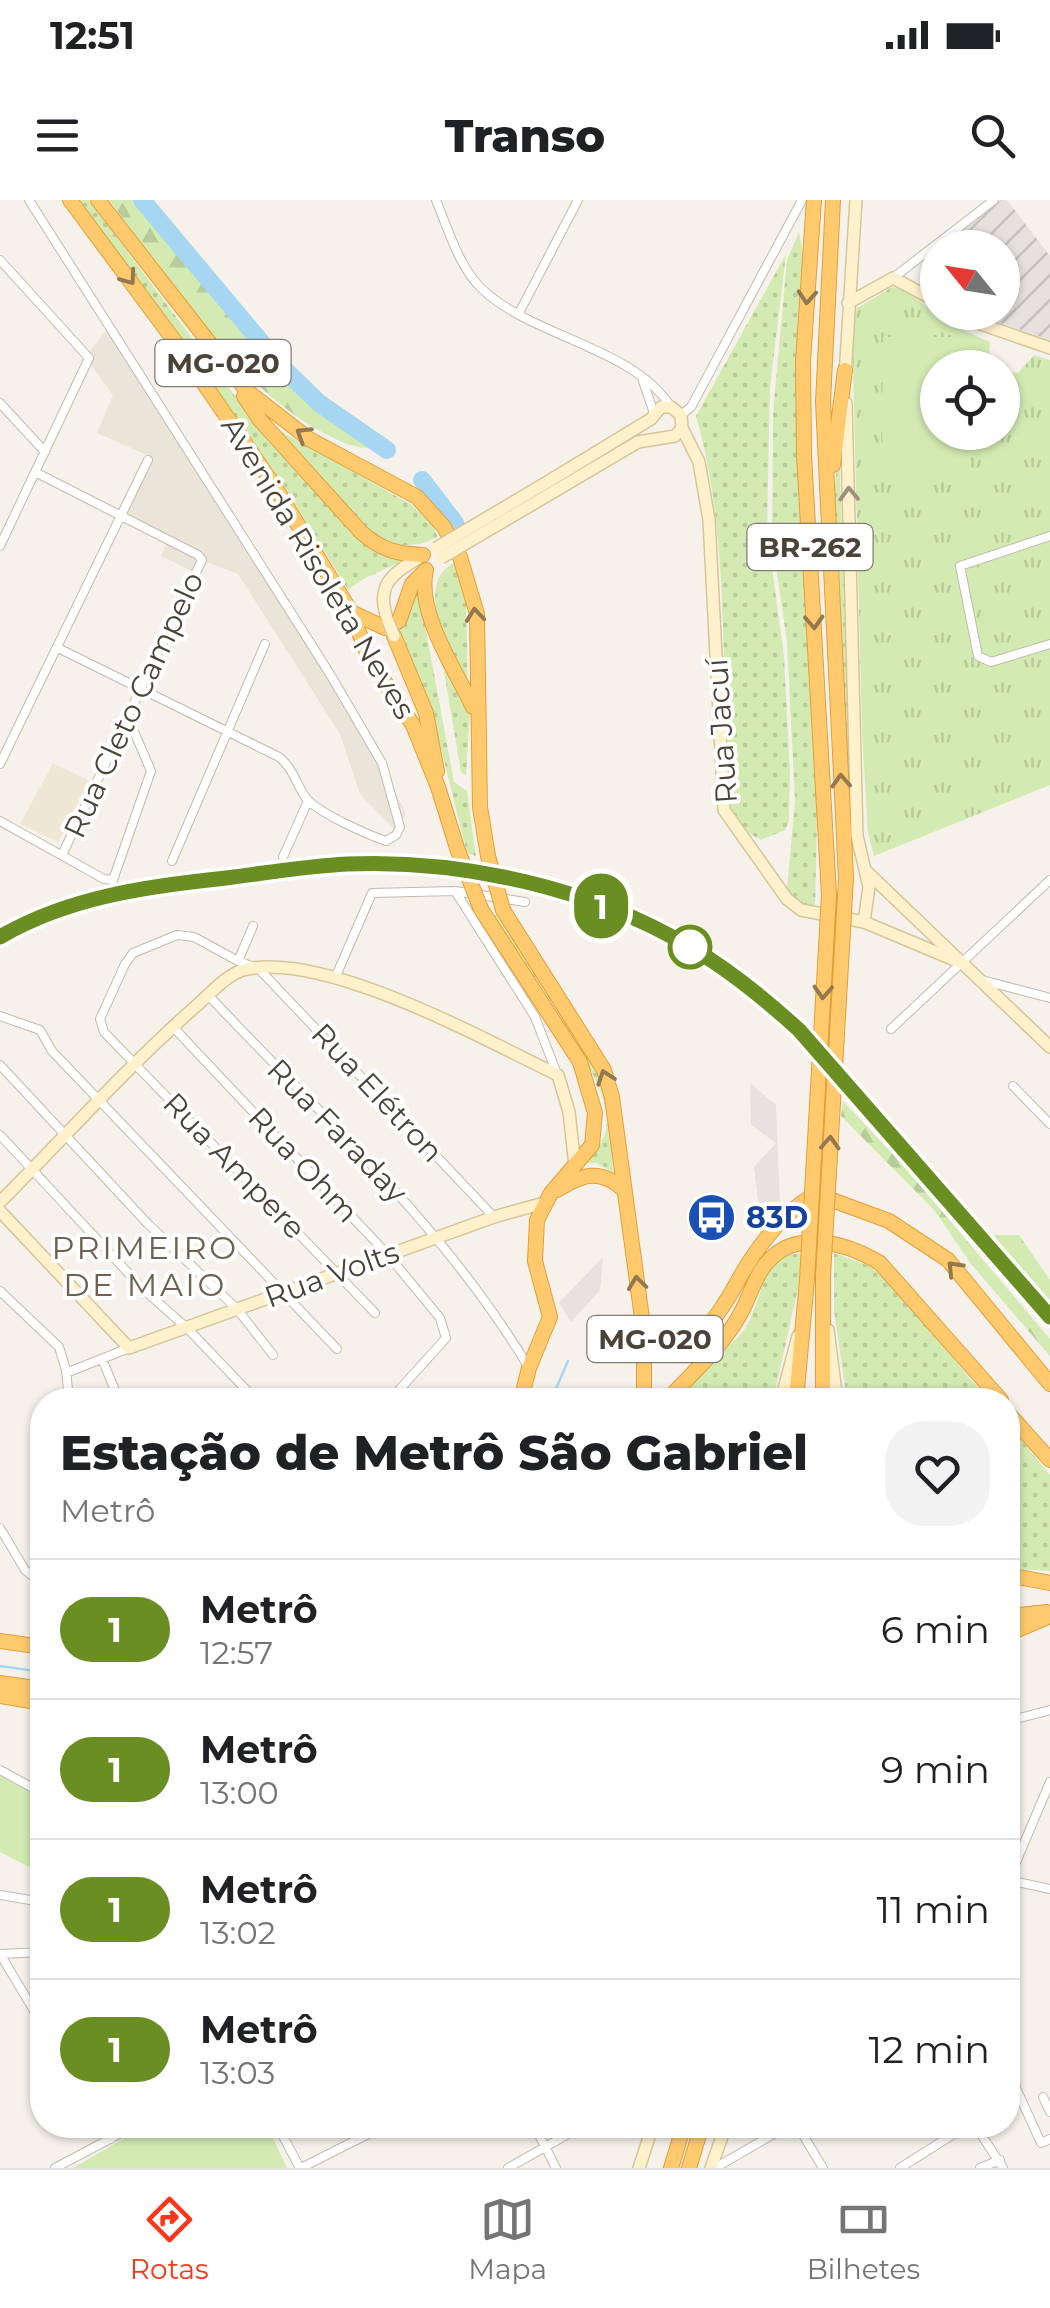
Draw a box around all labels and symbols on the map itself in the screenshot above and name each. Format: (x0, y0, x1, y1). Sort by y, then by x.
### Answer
north arrow (920, 230, 1020, 330)
one-way arrow (117, 267, 135, 285)
one-way arrow (797, 290, 819, 306)
road number: MG-020 (156, 340, 290, 386)
street label: Avenida Risoleta Neves (213, 410, 423, 726)
one-way arrow (296, 427, 314, 446)
one-way arrow (838, 485, 859, 501)
road number: BR-262 (748, 524, 872, 570)
street label: Rua Cleto Campelo (56, 566, 211, 844)
one-way arrow (465, 606, 486, 622)
one-way arrow (803, 614, 824, 630)
street label: Rua Jacuí (698, 655, 745, 805)
one-way arrow (831, 772, 852, 788)
line badge: 1 (568, 874, 634, 938)
unlabelled marker (669, 926, 711, 968)
one-way arrow (813, 984, 834, 1000)
street label: Rua Elétron (304, 1015, 451, 1170)
street label: Rua Faraday (260, 1051, 416, 1211)
one-way arrow (597, 1070, 617, 1087)
street label: Rua Ampere (155, 1085, 313, 1246)
street label: Rua Ohm (240, 1099, 366, 1230)
one-way arrow (819, 1135, 840, 1151)
bus stop icon: 83D (685, 1192, 737, 1244)
place label: 83D (746, 1199, 808, 1236)
district label: PRIMEIRO DE MAIO (51, 1228, 239, 1304)
street label: Rua Volts (260, 1233, 404, 1316)
one-way arrow (948, 1262, 966, 1280)
one-way arrow (627, 1274, 648, 1290)
road number: MG-020 (588, 1316, 722, 1362)

